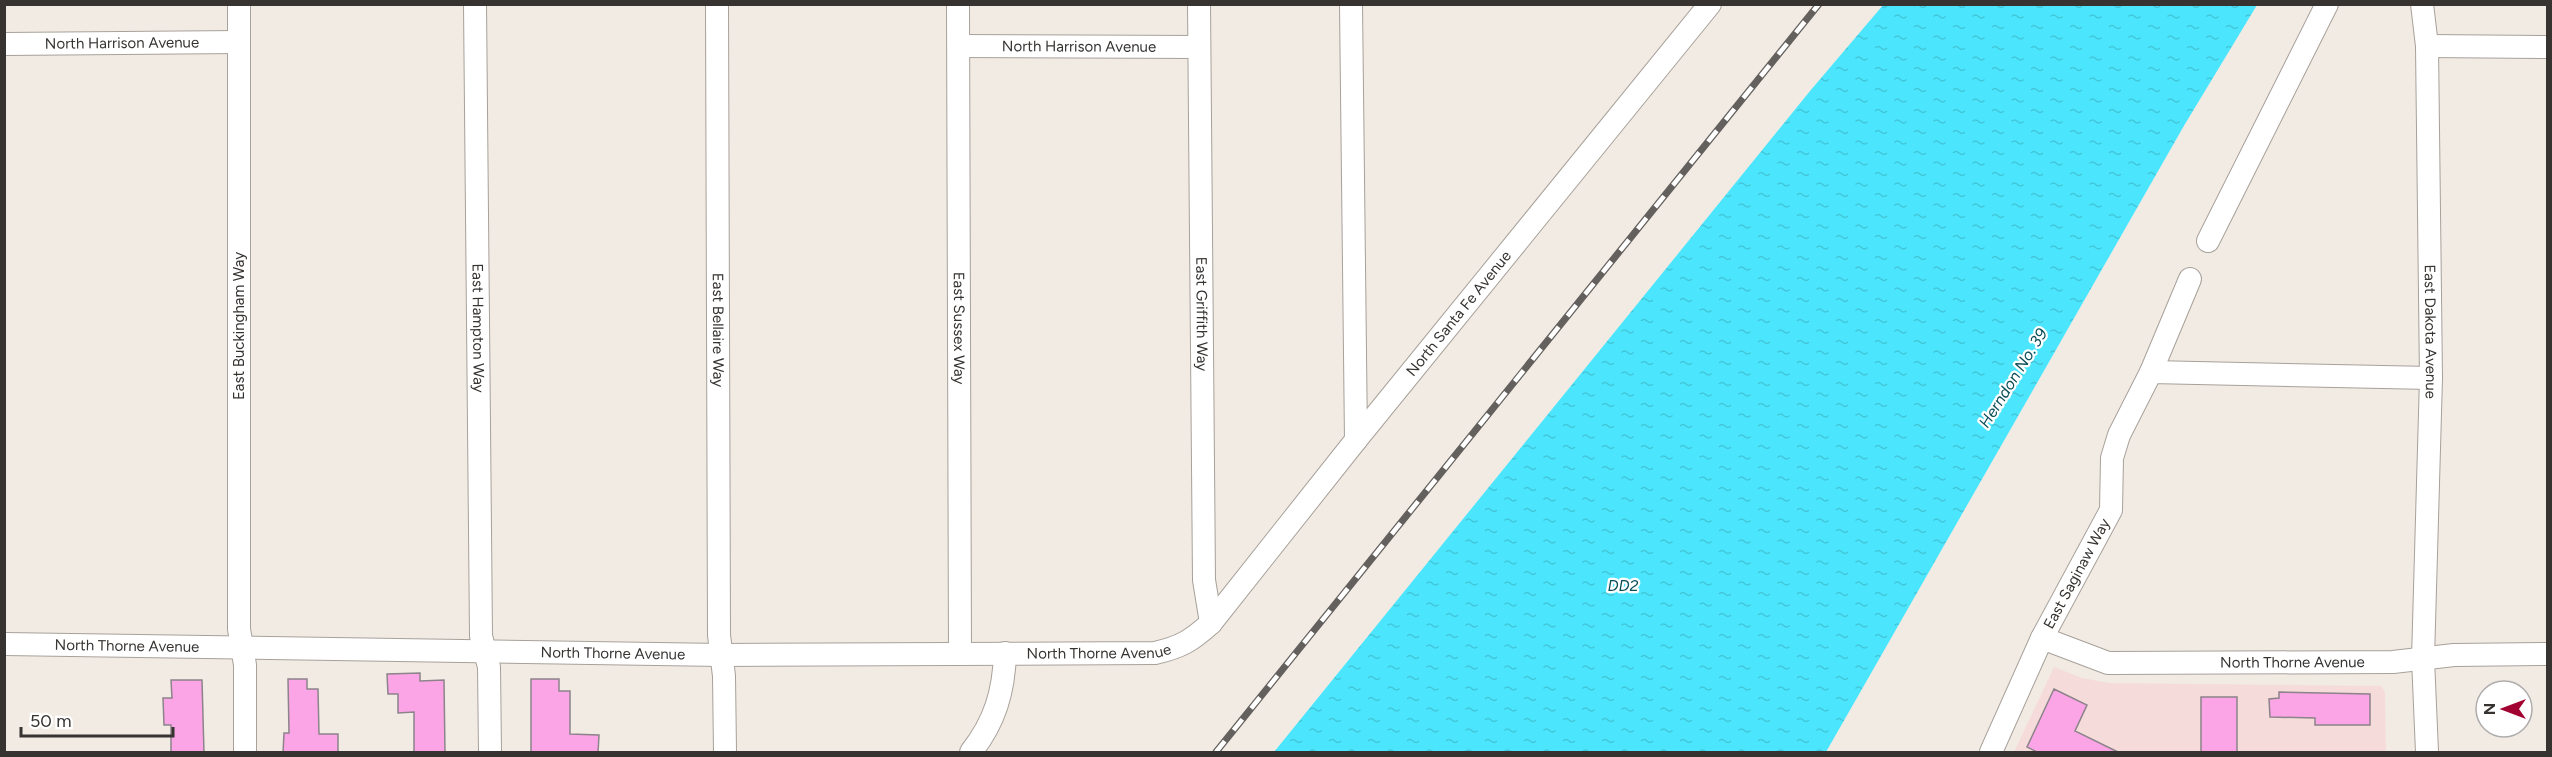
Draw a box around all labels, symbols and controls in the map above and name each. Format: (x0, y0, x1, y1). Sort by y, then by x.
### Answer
street label: North Harrison Avenue (45, 33, 199, 53)
street label: North Harrison Avenue (1002, 37, 1156, 56)
street label: North Santa Fe Avenue (1403, 247, 1515, 380)
street label: East Buckingham Way (230, 252, 248, 400)
street label: East Griffith Way (1192, 257, 1211, 371)
street label: East Hampton Way (468, 263, 488, 393)
street label: East Dakota Avenue (2421, 264, 2440, 399)
street label: East Sussex Way (950, 272, 968, 385)
street label: East Bellaire Way (709, 273, 727, 387)
water label: Herndon No. 39 (1975, 325, 2051, 431)
street label: East Saginaw Way (2040, 515, 2114, 632)
water label: DD2 (1608, 576, 1639, 595)
street label: North Thorne Avenue (55, 636, 199, 656)
street label: North Thorne Avenue (1027, 640, 1173, 663)
street label: North Thorne Avenue (540, 643, 685, 663)
street label: North Thorne Avenue (2220, 653, 2365, 672)
north arrow (2474, 679, 2534, 739)
scale bar (21, 700, 172, 738)
text: N (2480, 703, 2499, 715)
text: 50 m (30, 710, 72, 732)

